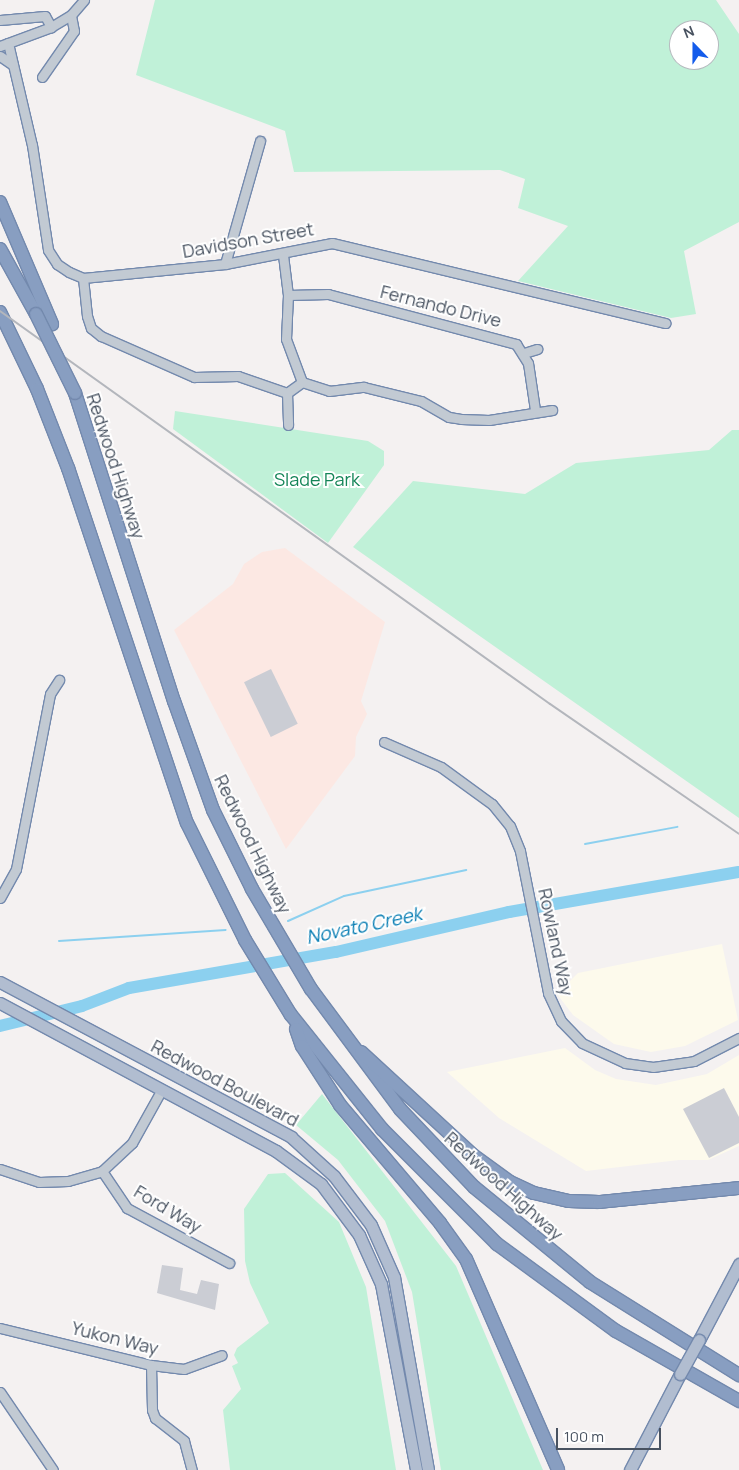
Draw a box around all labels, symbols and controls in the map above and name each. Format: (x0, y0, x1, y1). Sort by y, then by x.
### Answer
north arrow (669, 20, 719, 70)
text: N (680, 21, 697, 42)
street label: Davidson Street (181, 218, 315, 262)
street label: Fernando Drive (378, 281, 504, 331)
street label: Redwood Highway (82, 391, 150, 541)
park label: Slade Park (274, 468, 360, 490)
street label: Redwood Highway (210, 771, 296, 917)
street label: Rowland Way (534, 886, 578, 998)
water label: Novato Creek (304, 903, 424, 949)
street label: Redwood Boulevard (148, 1035, 302, 1131)
street label: Redwood Highway (440, 1127, 568, 1245)
street label: Ford Way (130, 1180, 206, 1238)
street label: Yukon Way (69, 1317, 161, 1359)
scale bar (559, 1418, 664, 1450)
text: 100 m (564, 1426, 604, 1447)

